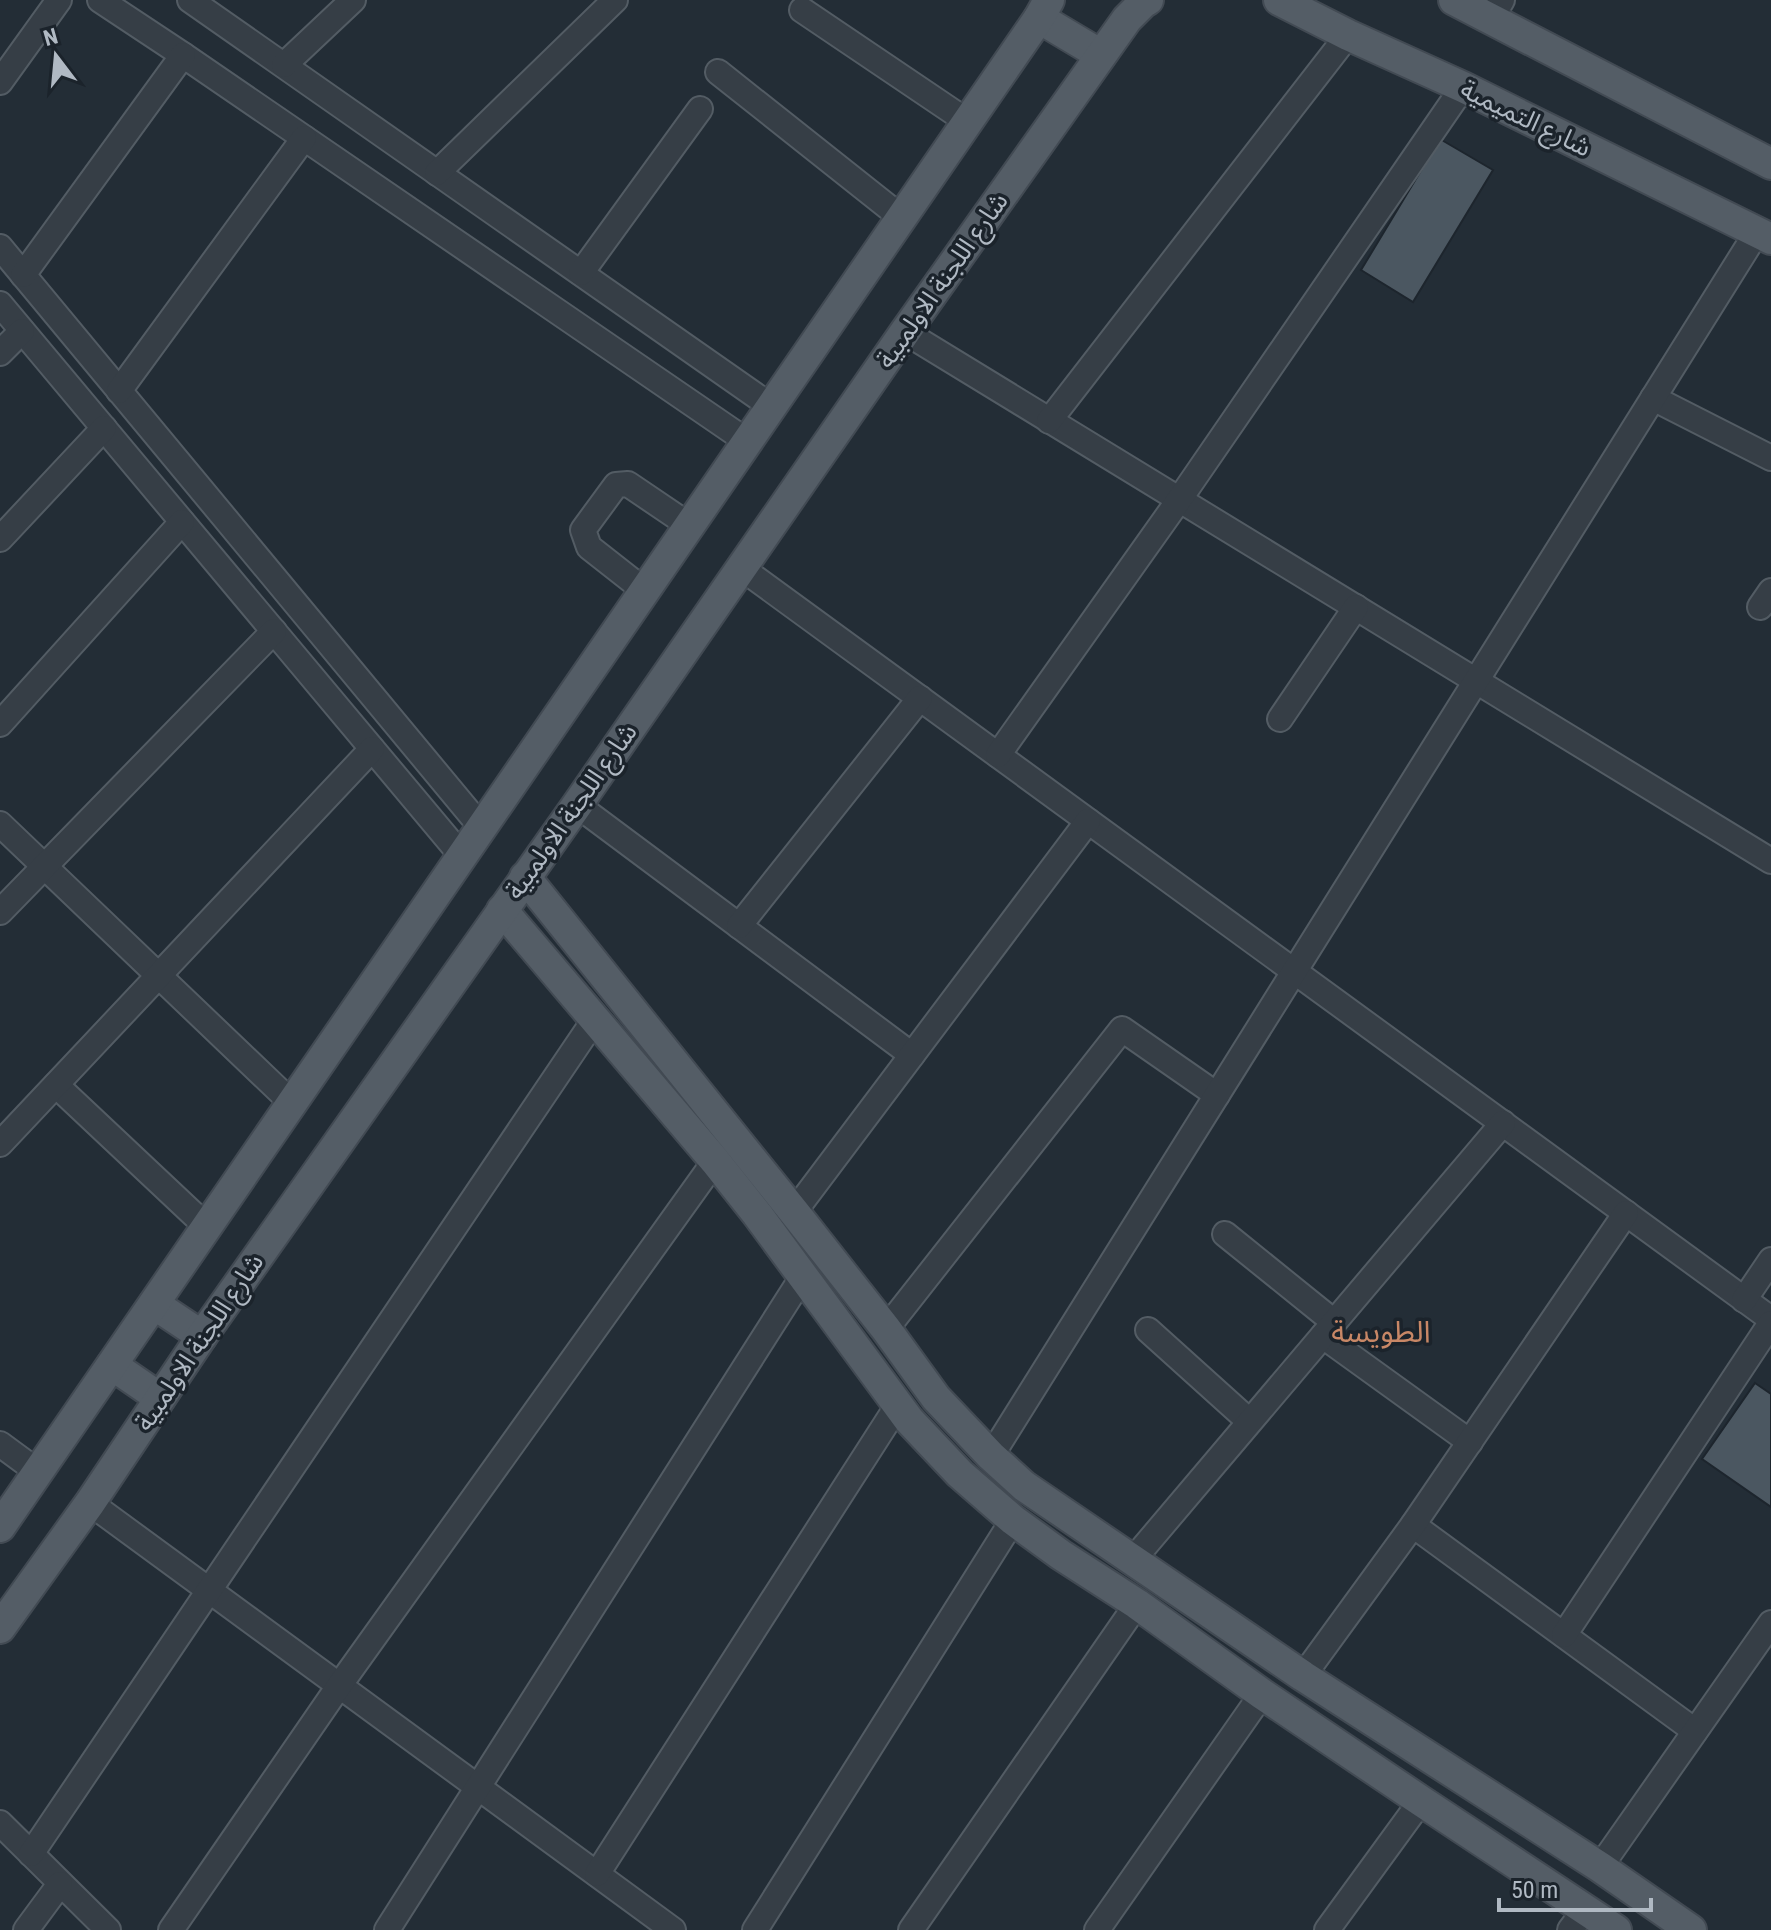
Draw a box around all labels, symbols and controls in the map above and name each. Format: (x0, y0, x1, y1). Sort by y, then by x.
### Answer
north arrow (16, 16, 96, 96)
text: N (41, 23, 61, 51)
street label: شارع التميمية (1454, 74, 1596, 166)
street label: شارع اللجنة الاولمبية (870, 186, 1017, 376)
street label: شارع اللجنة الاولمبية (499, 717, 646, 907)
street label: شارع اللجنة الاولمبية (129, 1248, 273, 1439)
district label: الطويسة (1331, 1314, 1431, 1349)
scale bar (1499, 1862, 1651, 1912)
text: 50 m (1511, 1876, 1558, 1904)

